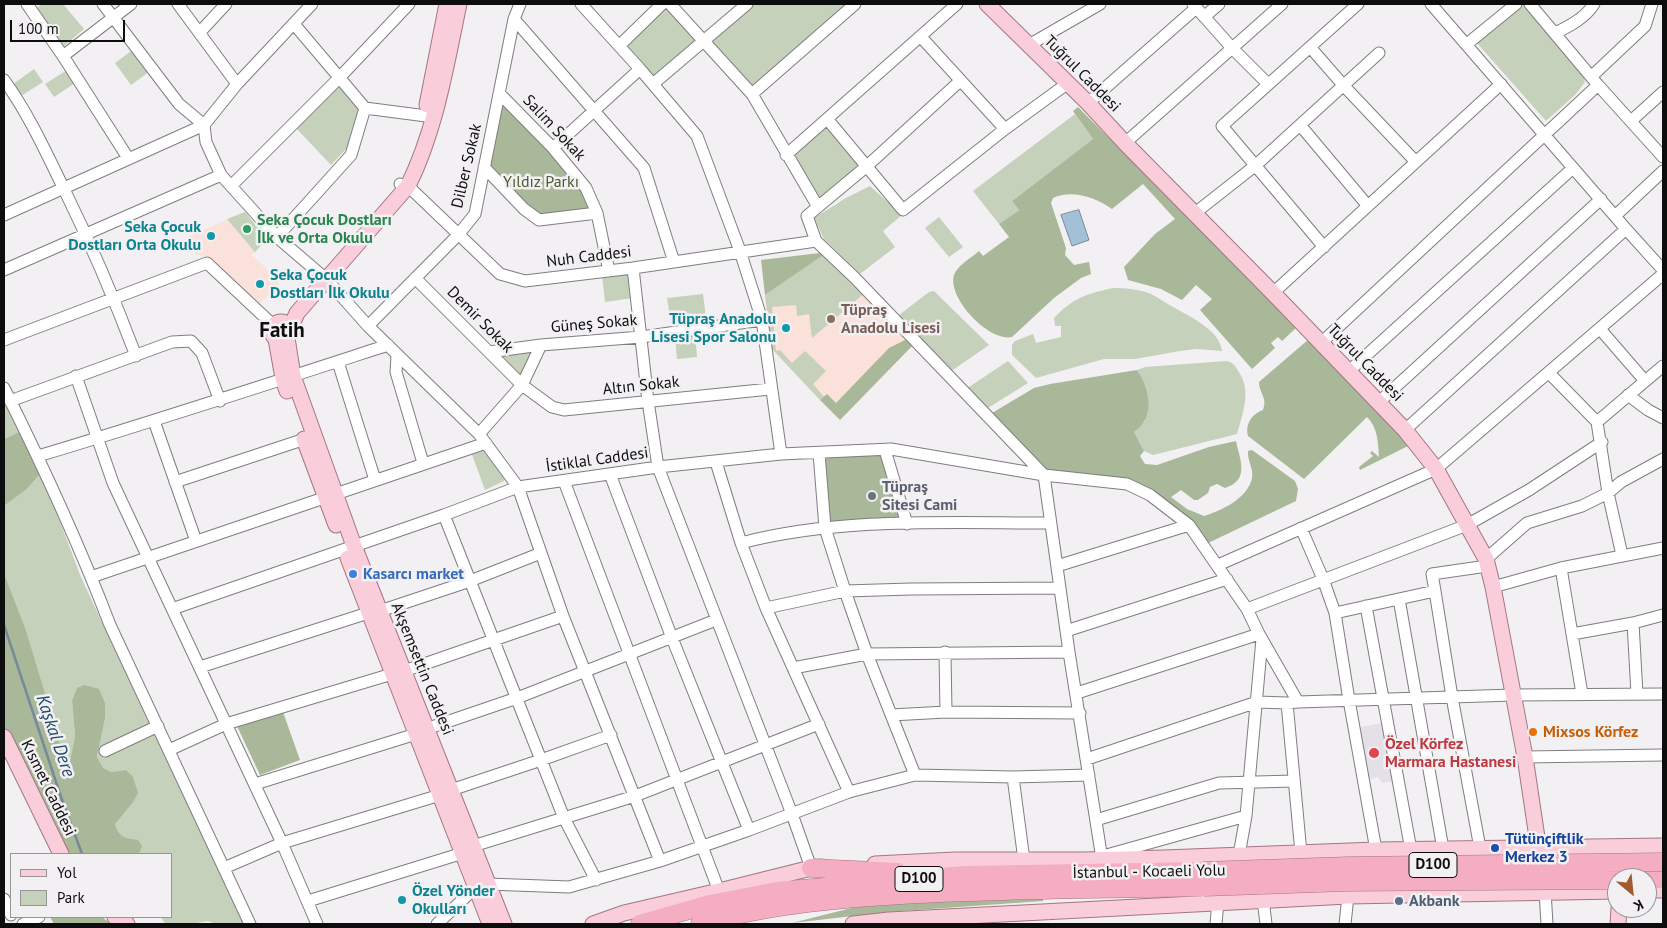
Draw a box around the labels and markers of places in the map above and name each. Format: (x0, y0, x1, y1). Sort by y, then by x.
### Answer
place label: Seka Çocuk Dostları İlk ve Orta Okulu (257, 210, 392, 248)
place label: Seka Çocuk Dostları Orta Okulu (68, 217, 201, 255)
marker: Seka Çocuk Dostları İlk ve Orta Okulu (241, 223, 253, 235)
marker: Seka Çocuk Dostları Orta Okulu (205, 230, 217, 242)
place label: Seka Çocuk Dostları İlk Okulu (270, 265, 390, 303)
marker: Seka Çocuk Dostları İlk Okulu (254, 278, 266, 290)
place label: Tüpraş Anadolu Lisesi (841, 300, 940, 338)
place label: Tüpraş Anadolu Lisesi Spor Salonu (651, 309, 776, 347)
marker: Tüpraş Anadolu Lisesi (825, 313, 837, 325)
marker: Tüpraş Anadolu Lisesi Spor Salonu (780, 322, 792, 334)
place label: Tüpraş Sitesi Cami (882, 477, 957, 515)
marker: Tüpraş Sitesi Cami (866, 490, 878, 502)
place label: Kasarcı market (363, 564, 464, 584)
marker: Kasarcı market (347, 568, 359, 580)
place label: Mixsos Körfez (1543, 722, 1638, 742)
marker: Mixsos Körfez (1527, 726, 1539, 738)
place label: Özel Körfez Marmara Hastanesi (1385, 734, 1516, 772)
marker: Özel Körfez Marmara Hastanesi (1367, 746, 1381, 760)
place label: Tütünçiftlik Merkez 3 (1505, 829, 1584, 867)
marker: Tütünçiftlik Merkez 3 (1489, 842, 1501, 854)
place label: Özel Yönder Okulları (412, 881, 495, 919)
place label: Akbank (1409, 891, 1460, 911)
marker: Özel Yönder Okulları (396, 894, 408, 906)
marker: Akbank (1393, 895, 1405, 907)

